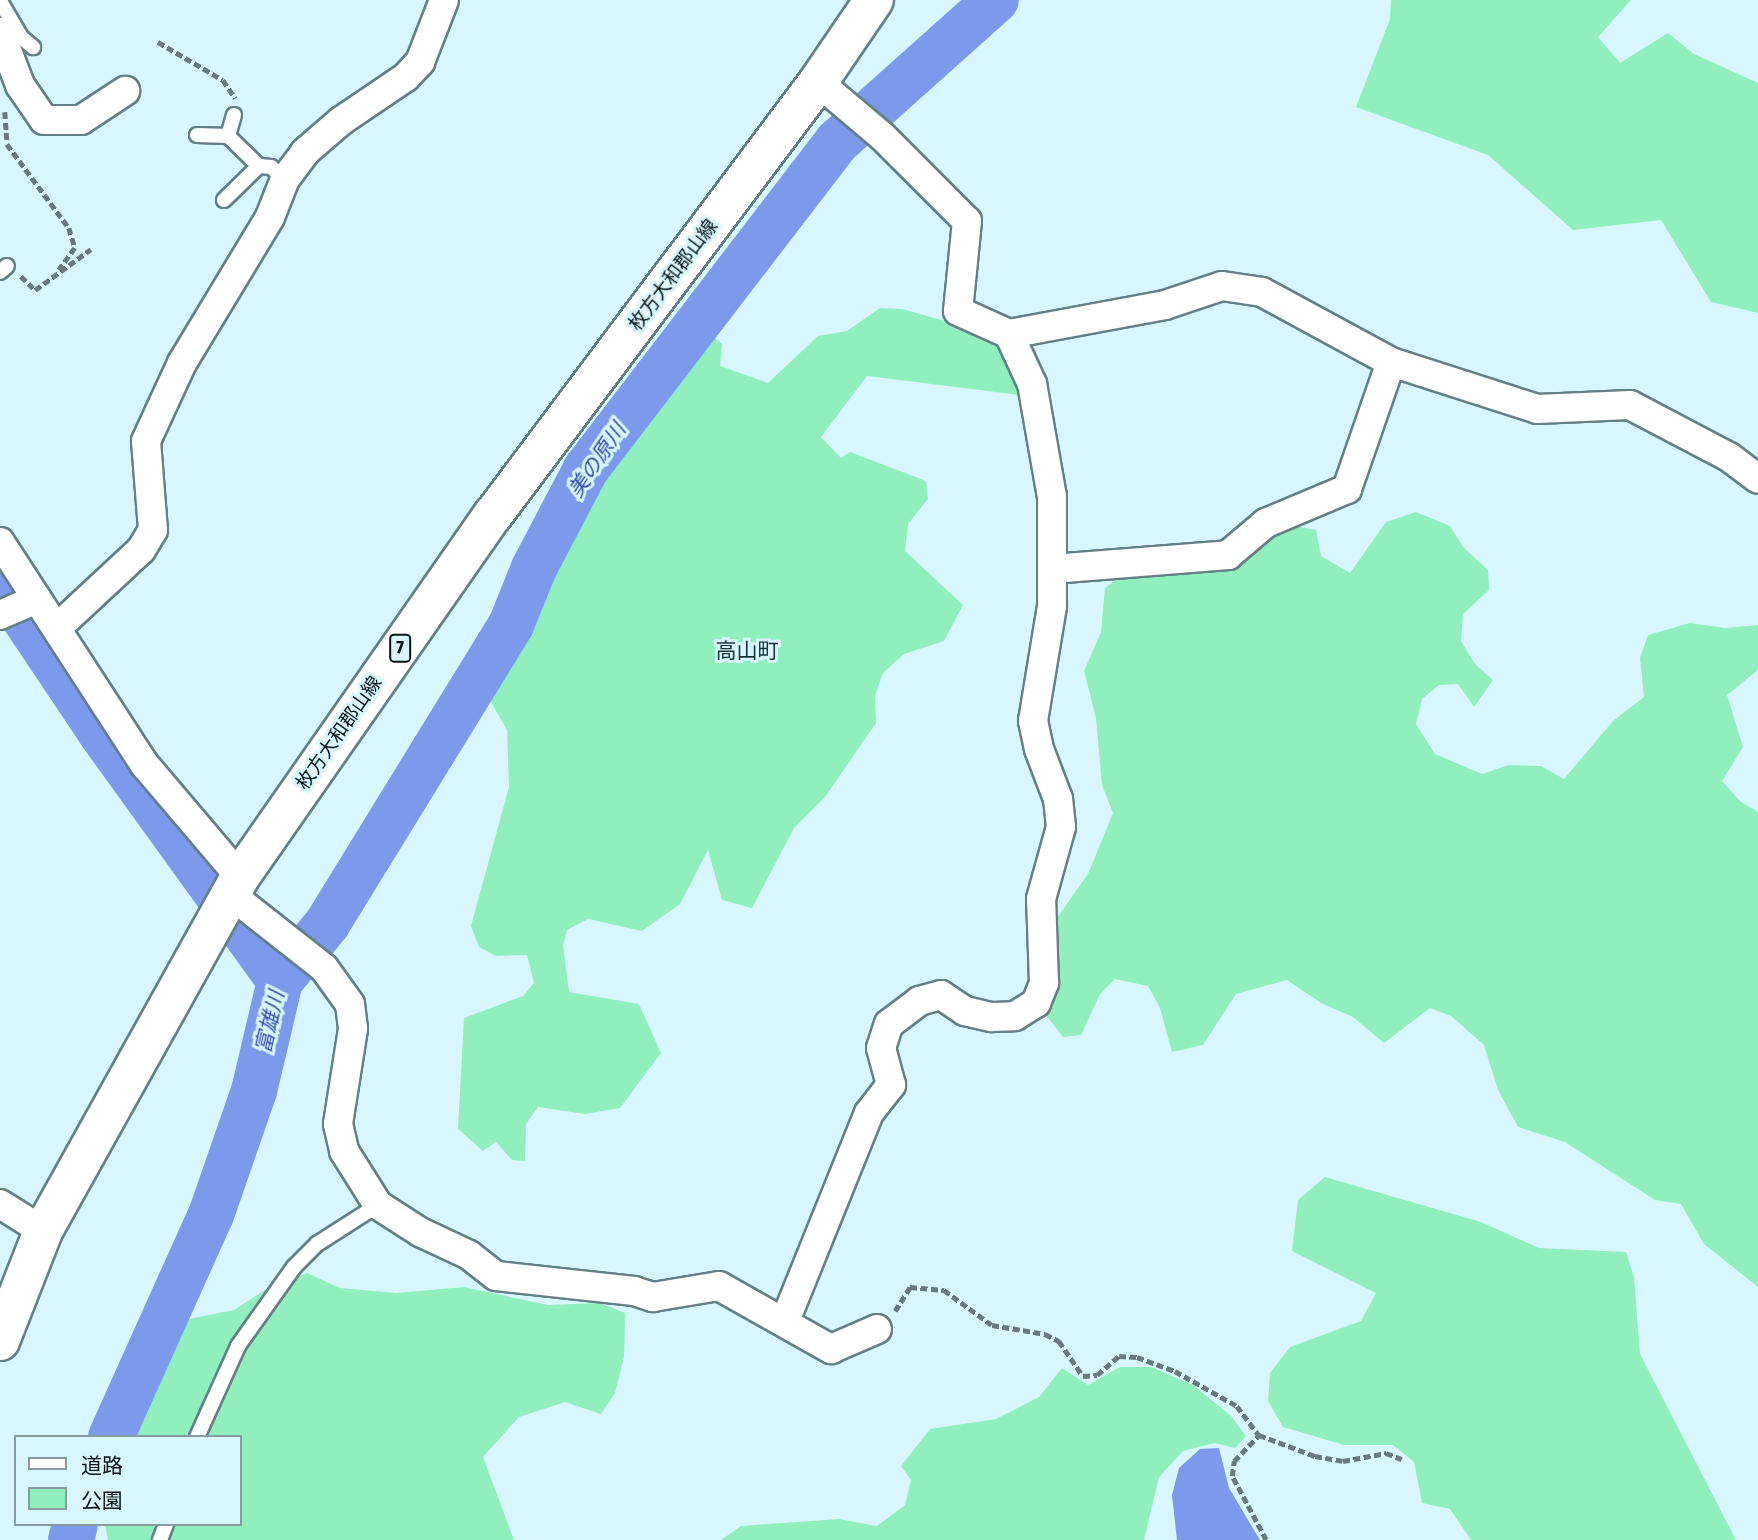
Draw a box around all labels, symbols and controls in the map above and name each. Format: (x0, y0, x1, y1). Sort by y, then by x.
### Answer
street label: 枚方大和郡山線 (624, 215, 722, 335)
water label: 美の原川 (563, 418, 631, 502)
road number: 7 (388, 634, 412, 662)
district label: 高山町 (716, 638, 778, 664)
street label: 枚方大和郡山線 (292, 672, 386, 794)
water label: 富雄川 (251, 988, 289, 1056)
legend (14, 1435, 242, 1526)
text: 道路 (81, 1453, 123, 1479)
text: 公園 (81, 1488, 123, 1514)

